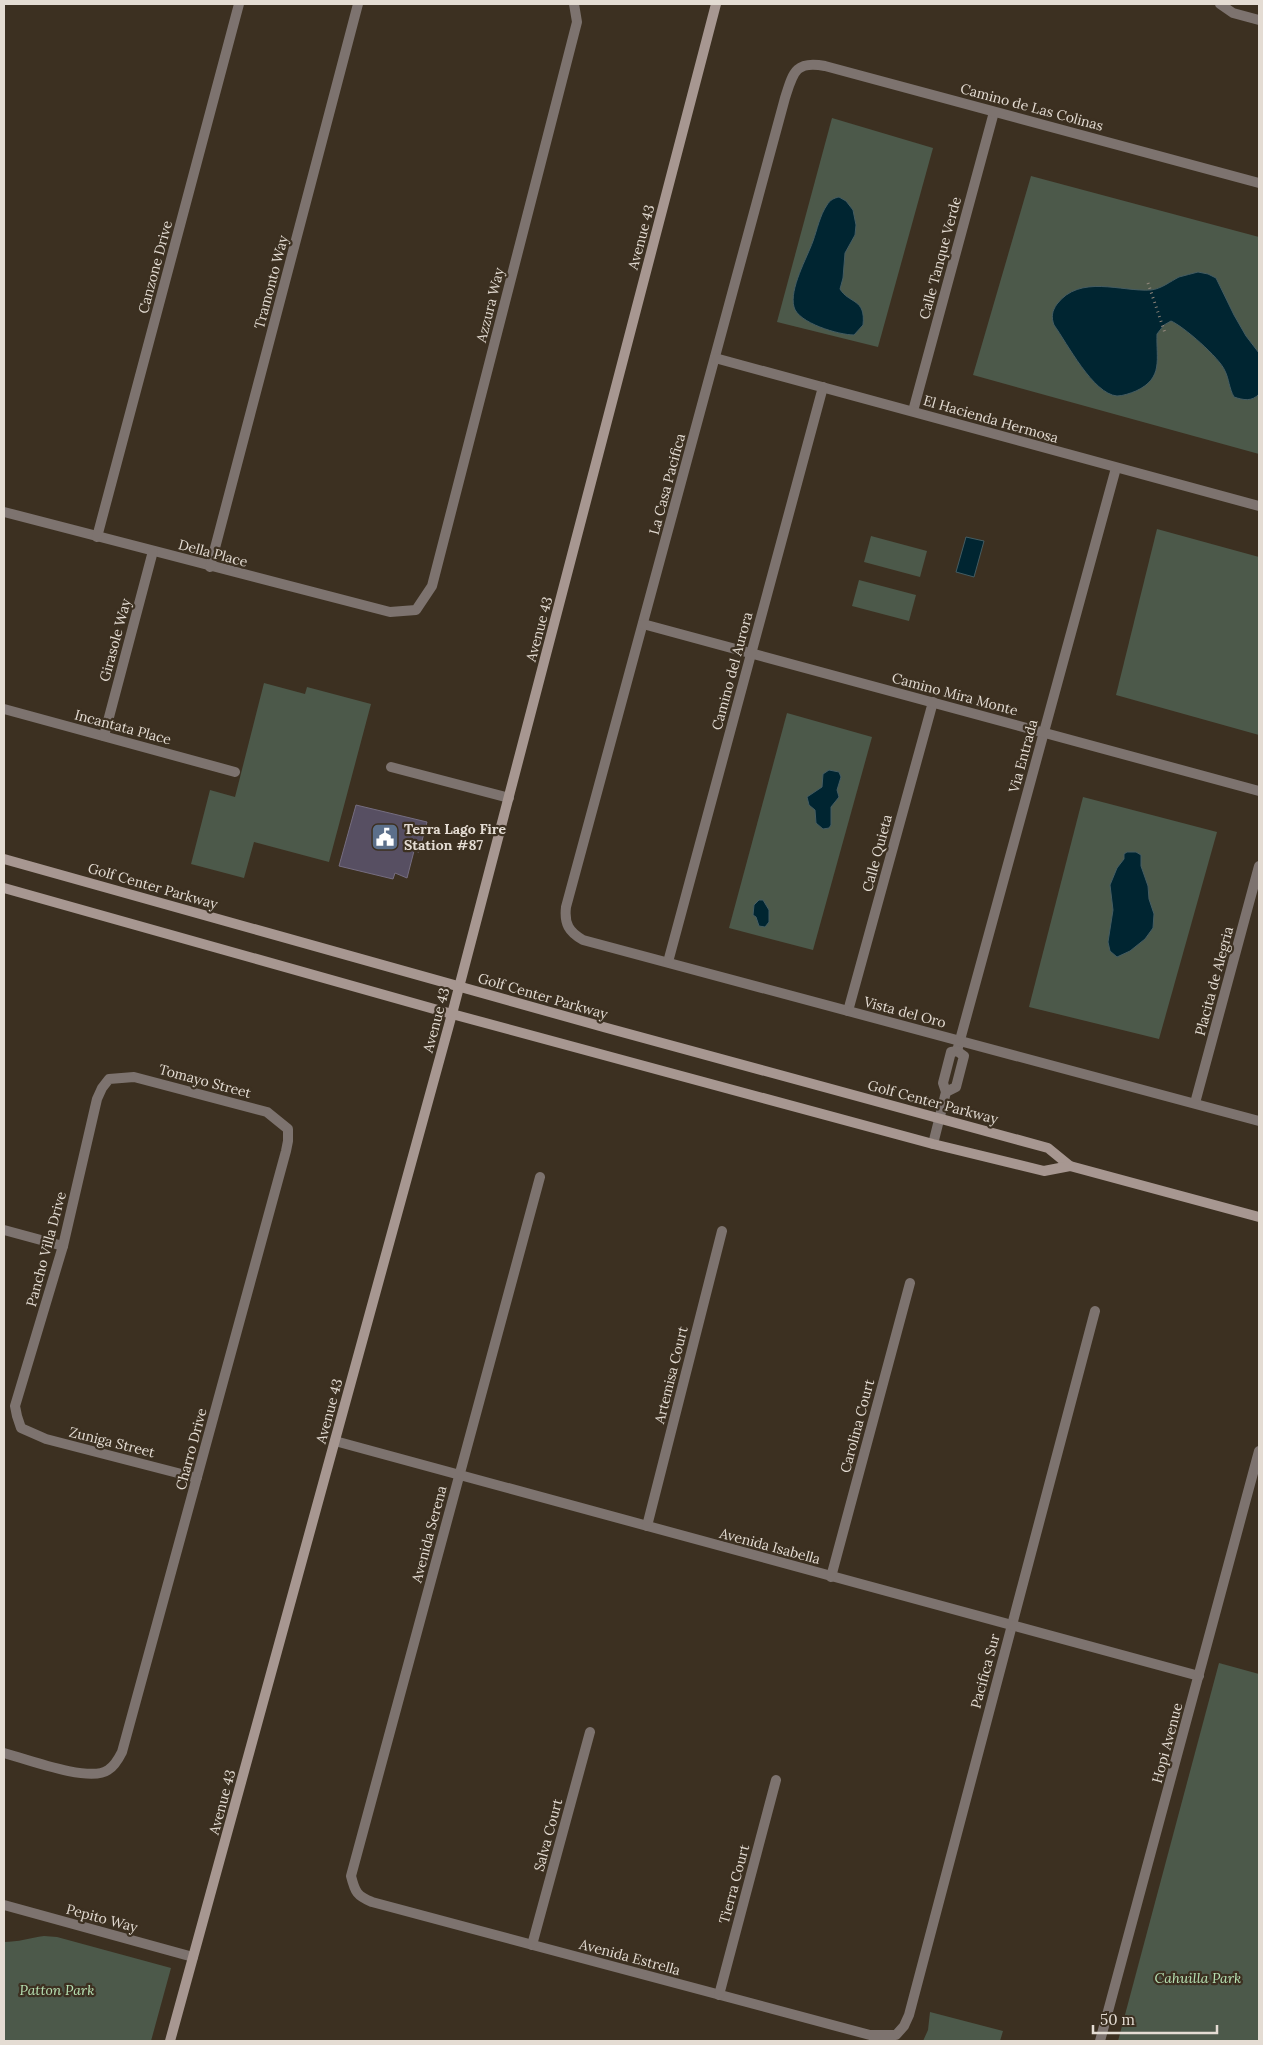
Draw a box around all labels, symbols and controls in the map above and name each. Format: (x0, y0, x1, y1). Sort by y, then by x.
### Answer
street label: Camino de Las Colinas (959, 79, 1105, 135)
street label: Calle Tanque Verde (915, 194, 965, 321)
street label: Avenue 43 (623, 202, 658, 272)
street label: Canzone Drive (134, 218, 176, 315)
street label: Tramonto Way (250, 233, 292, 331)
street label: Azzura Way (472, 265, 508, 345)
street label: El Hacienda Hermosa (921, 391, 1061, 447)
street label: La Casa Pacifica (645, 431, 689, 537)
street label: Della Place (176, 535, 250, 571)
street label: Avenue 43 (521, 594, 556, 664)
street label: Girasole Way (95, 596, 135, 684)
street label: Camino del Aurora (708, 610, 756, 732)
street label: Camino Mira Monte (890, 669, 1020, 720)
street label: Incantata Place (73, 705, 174, 749)
street label: Via Entrada (1004, 717, 1041, 796)
street label: Calle Quieta (858, 812, 896, 894)
place label: Terra Lago Fire Station #87 (404, 820, 506, 854)
public building icon: Terra Lago Fire Station #87 (370, 822, 400, 852)
street label: Golf Center Parkway (86, 859, 221, 913)
street label: Placita de Alegria (1191, 925, 1237, 1037)
street label: Golf Center Parkway (476, 969, 611, 1023)
street label: Avenue 43 (418, 985, 453, 1055)
street label: Vista del Oro (861, 992, 948, 1032)
street label: Tomayo Street (157, 1060, 254, 1102)
street label: Golf Center Parkway (866, 1076, 1001, 1128)
street label: Pancho Villa Drive (22, 1189, 70, 1308)
street label: Artemisa Court (650, 1324, 692, 1427)
street label: Avenue 43 (311, 1376, 346, 1446)
street label: Carolina Court (836, 1377, 878, 1475)
street label: Charro Drive (171, 1406, 211, 1492)
street label: Zuniga Street (67, 1423, 157, 1461)
street label: Avenida Serena (407, 1484, 451, 1585)
street label: Avenida Isabella (717, 1524, 822, 1568)
street label: Pacifica Sur (966, 1632, 1004, 1710)
street label: Hopi Avenue (1148, 1701, 1186, 1785)
street label: Avenue 43 (204, 1767, 239, 1837)
street label: Salva Court (530, 1796, 567, 1873)
street label: Tierra Court (715, 1842, 753, 1926)
street label: Pepito Way (64, 1900, 140, 1936)
street label: Avenida Estrella (577, 1935, 682, 1979)
park label: Cahuilla Park (1155, 1969, 1241, 1987)
park label: Patton Park (20, 1981, 94, 1999)
scale bar (1093, 2002, 1217, 2034)
text: 50 m (1100, 2010, 1135, 2029)

